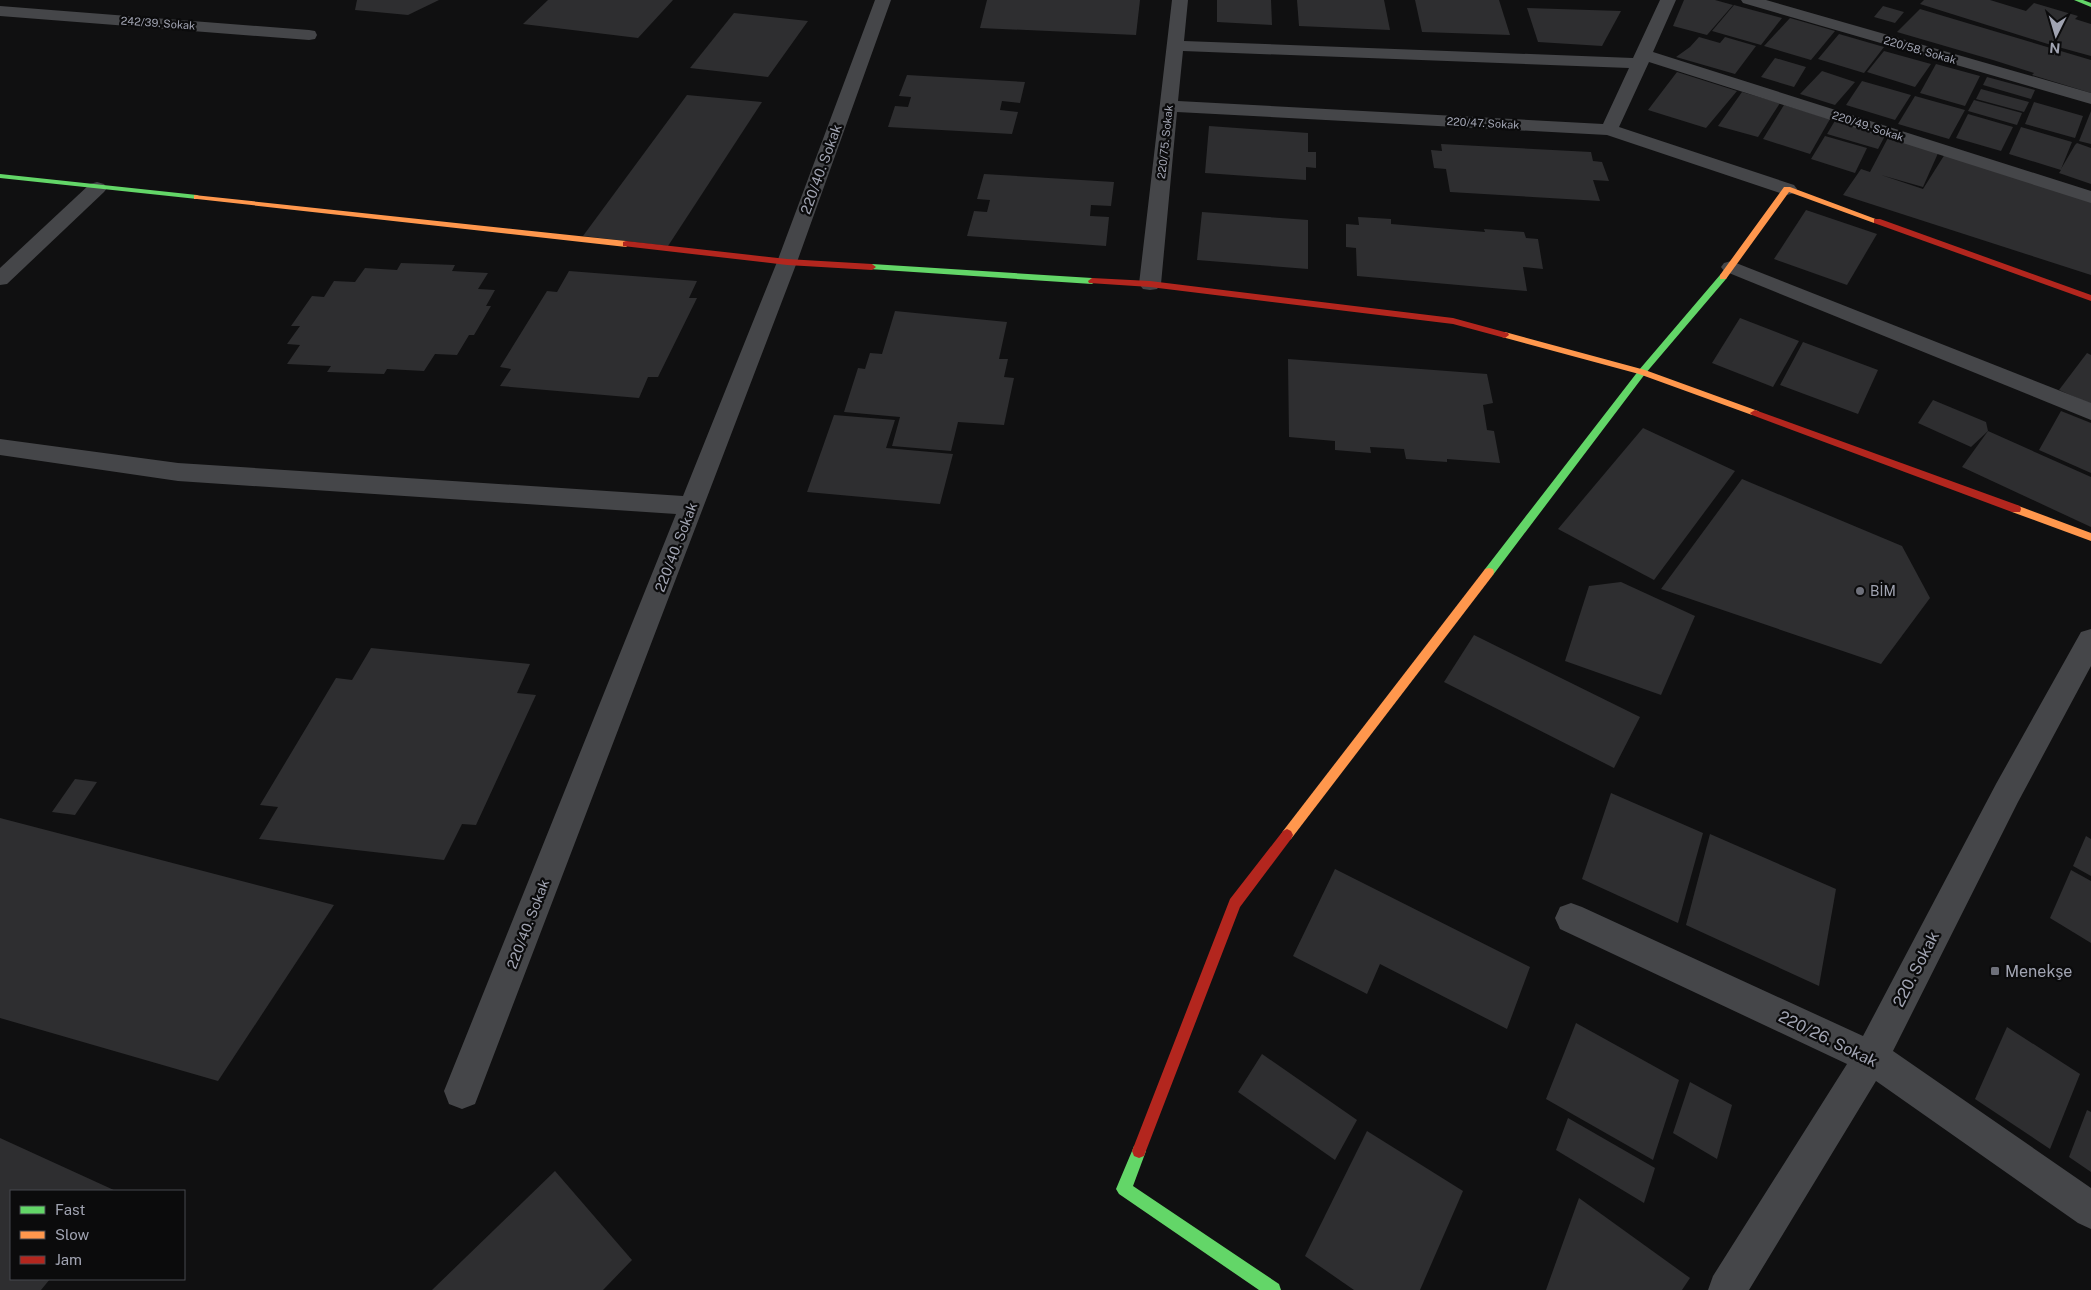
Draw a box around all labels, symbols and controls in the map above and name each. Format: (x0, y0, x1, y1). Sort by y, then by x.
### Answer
north arrow (2031, 10, 2081, 60)
street label: 242/39. Sokak (120, 14, 196, 32)
street label: 220/58. Sokak (1882, 34, 1958, 66)
text: N (2049, 40, 2061, 56)
street label: 220/75. Sokak (1155, 104, 1175, 180)
street label: 220/49. Sokak (1831, 109, 1905, 143)
street label: 220/47. Sokak (1446, 115, 1520, 131)
street label: 220/40. Sokak (797, 122, 845, 216)
street label: 220/40. Sokak (652, 500, 700, 594)
place label: BİM (1870, 581, 1896, 599)
marker: BİM (1854, 585, 1866, 597)
street label: 220/40. Sokak (504, 877, 552, 971)
street label: 220. Sokak (1889, 928, 1943, 1010)
place label: Menekşe (2005, 962, 2072, 981)
marker: Menekşe (1989, 965, 2001, 977)
street label: 220/26. Sokak (1775, 1007, 1881, 1071)
legend (10, 1190, 185, 1280)
text: Fast (55, 1201, 85, 1218)
text: Slow (55, 1226, 90, 1243)
text: Jam (55, 1251, 82, 1268)

